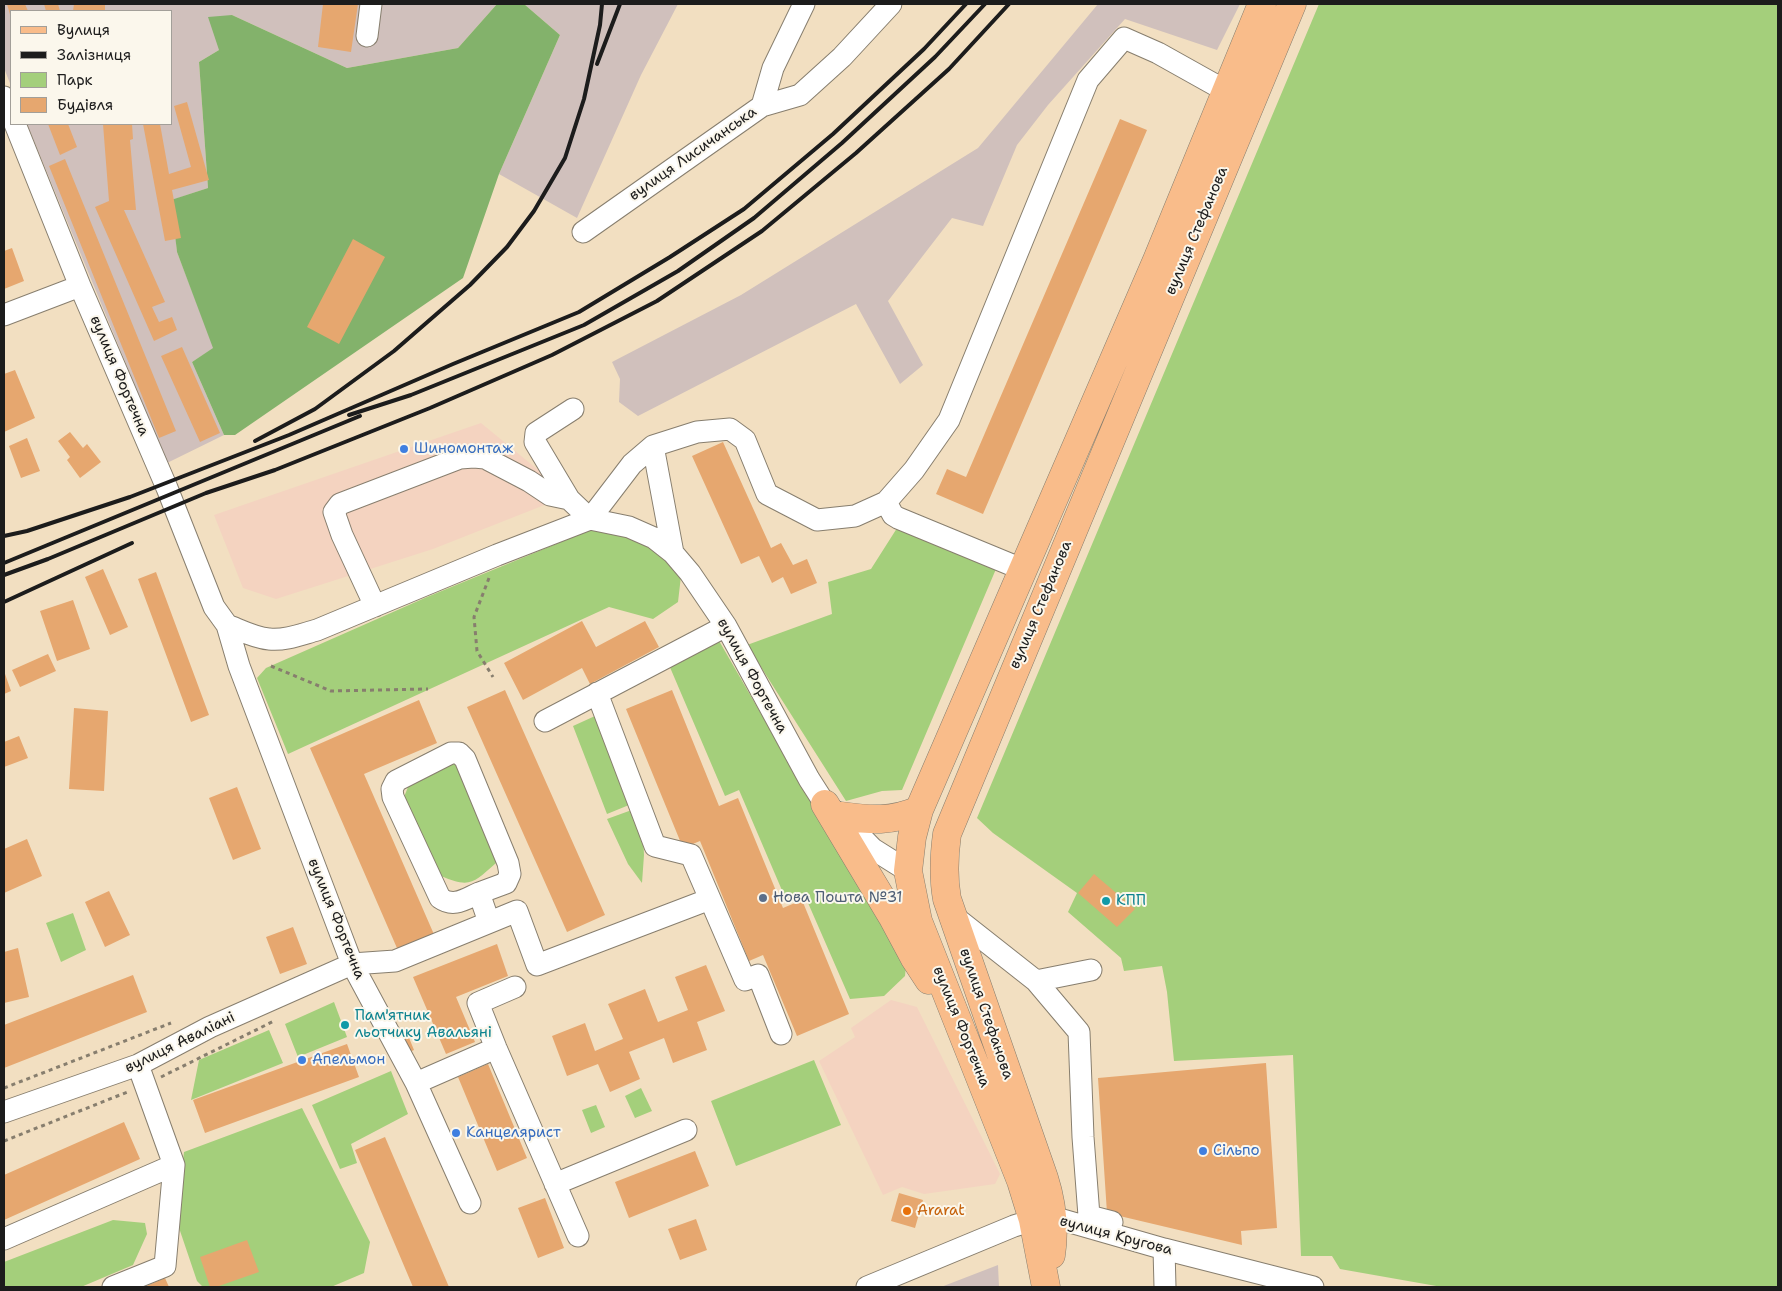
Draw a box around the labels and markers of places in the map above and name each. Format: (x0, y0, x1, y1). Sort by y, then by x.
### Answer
place label: Шиномонтаж (414, 440, 513, 458)
marker: Шиномонтаж (398, 443, 410, 455)
place label: Нова Пошта №31 (773, 889, 903, 907)
marker: Нова Пошта №31 (757, 892, 769, 904)
place label: КПП (1116, 892, 1146, 910)
marker: КПП (1100, 895, 1112, 907)
place label: Пам'ятник льотчику Авальяні (355, 1007, 492, 1042)
marker: Пам'ятник льотчику Авальяні (339, 1019, 351, 1031)
place label: Апельмон (312, 1051, 385, 1069)
marker: Апельмон (296, 1054, 308, 1066)
place label: Канцелярист (466, 1124, 561, 1142)
marker: Канцелярист (450, 1127, 462, 1139)
place label: Сільпо (1213, 1142, 1260, 1160)
marker: Сільпо (1197, 1145, 1209, 1157)
place label: Ararat (917, 1202, 965, 1220)
marker: Ararat (901, 1205, 913, 1217)

